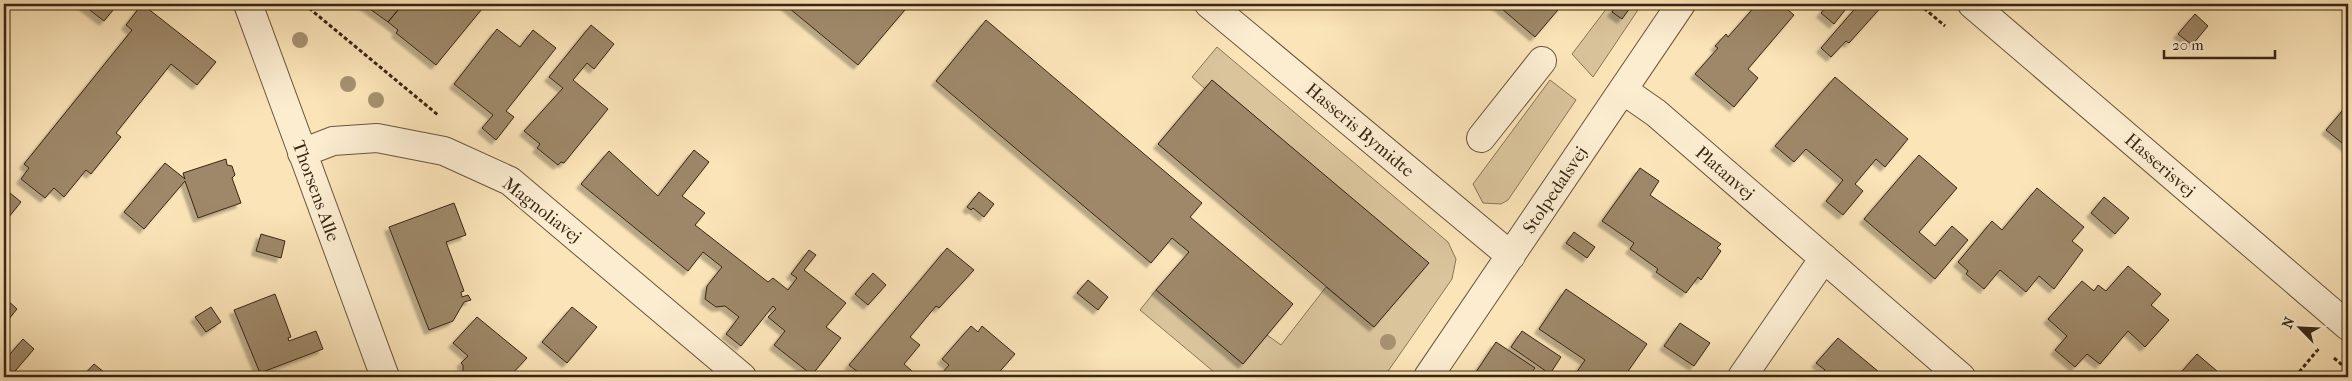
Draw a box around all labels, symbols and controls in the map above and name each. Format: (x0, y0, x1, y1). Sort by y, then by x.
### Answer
scale bar (2164, 28, 2276, 60)
text: 20 m (2172, 36, 2204, 54)
street label: Hasseris Bymidte (1301, 79, 1418, 182)
street label: Hasserisvej (2120, 129, 2199, 202)
street label: Thorsens Alle (288, 138, 344, 245)
street label: Platanvej (1691, 142, 1758, 205)
street label: Stolpedalsvej (1519, 143, 1592, 238)
street label: Magnoliavej (498, 173, 585, 248)
north arrow (2274, 304, 2324, 354)
text: N (2279, 314, 2299, 331)

